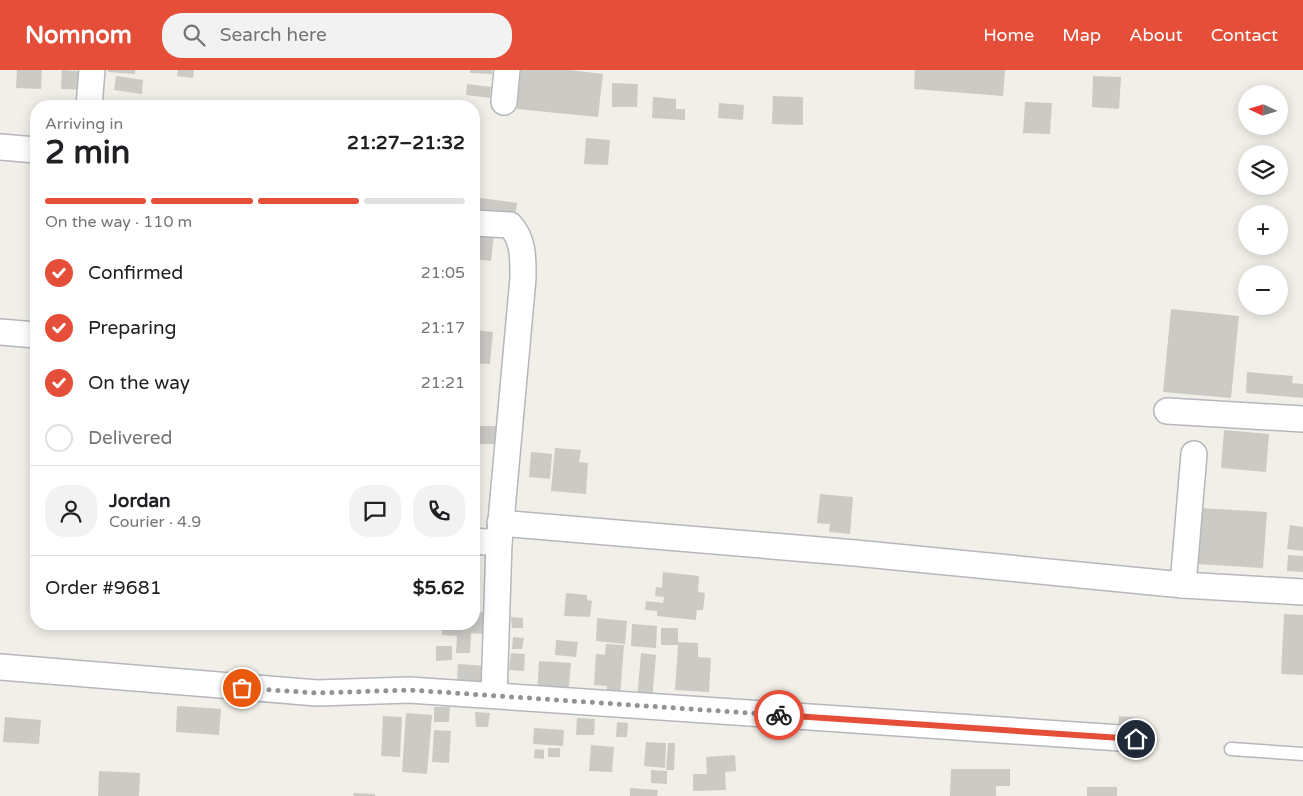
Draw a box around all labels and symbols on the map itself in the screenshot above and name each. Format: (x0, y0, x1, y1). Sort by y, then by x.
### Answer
north arrow (1238, 85, 1288, 135)
pin (221, 667, 263, 709)
courier (754, 690, 804, 740)
pin (1115, 718, 1157, 760)

